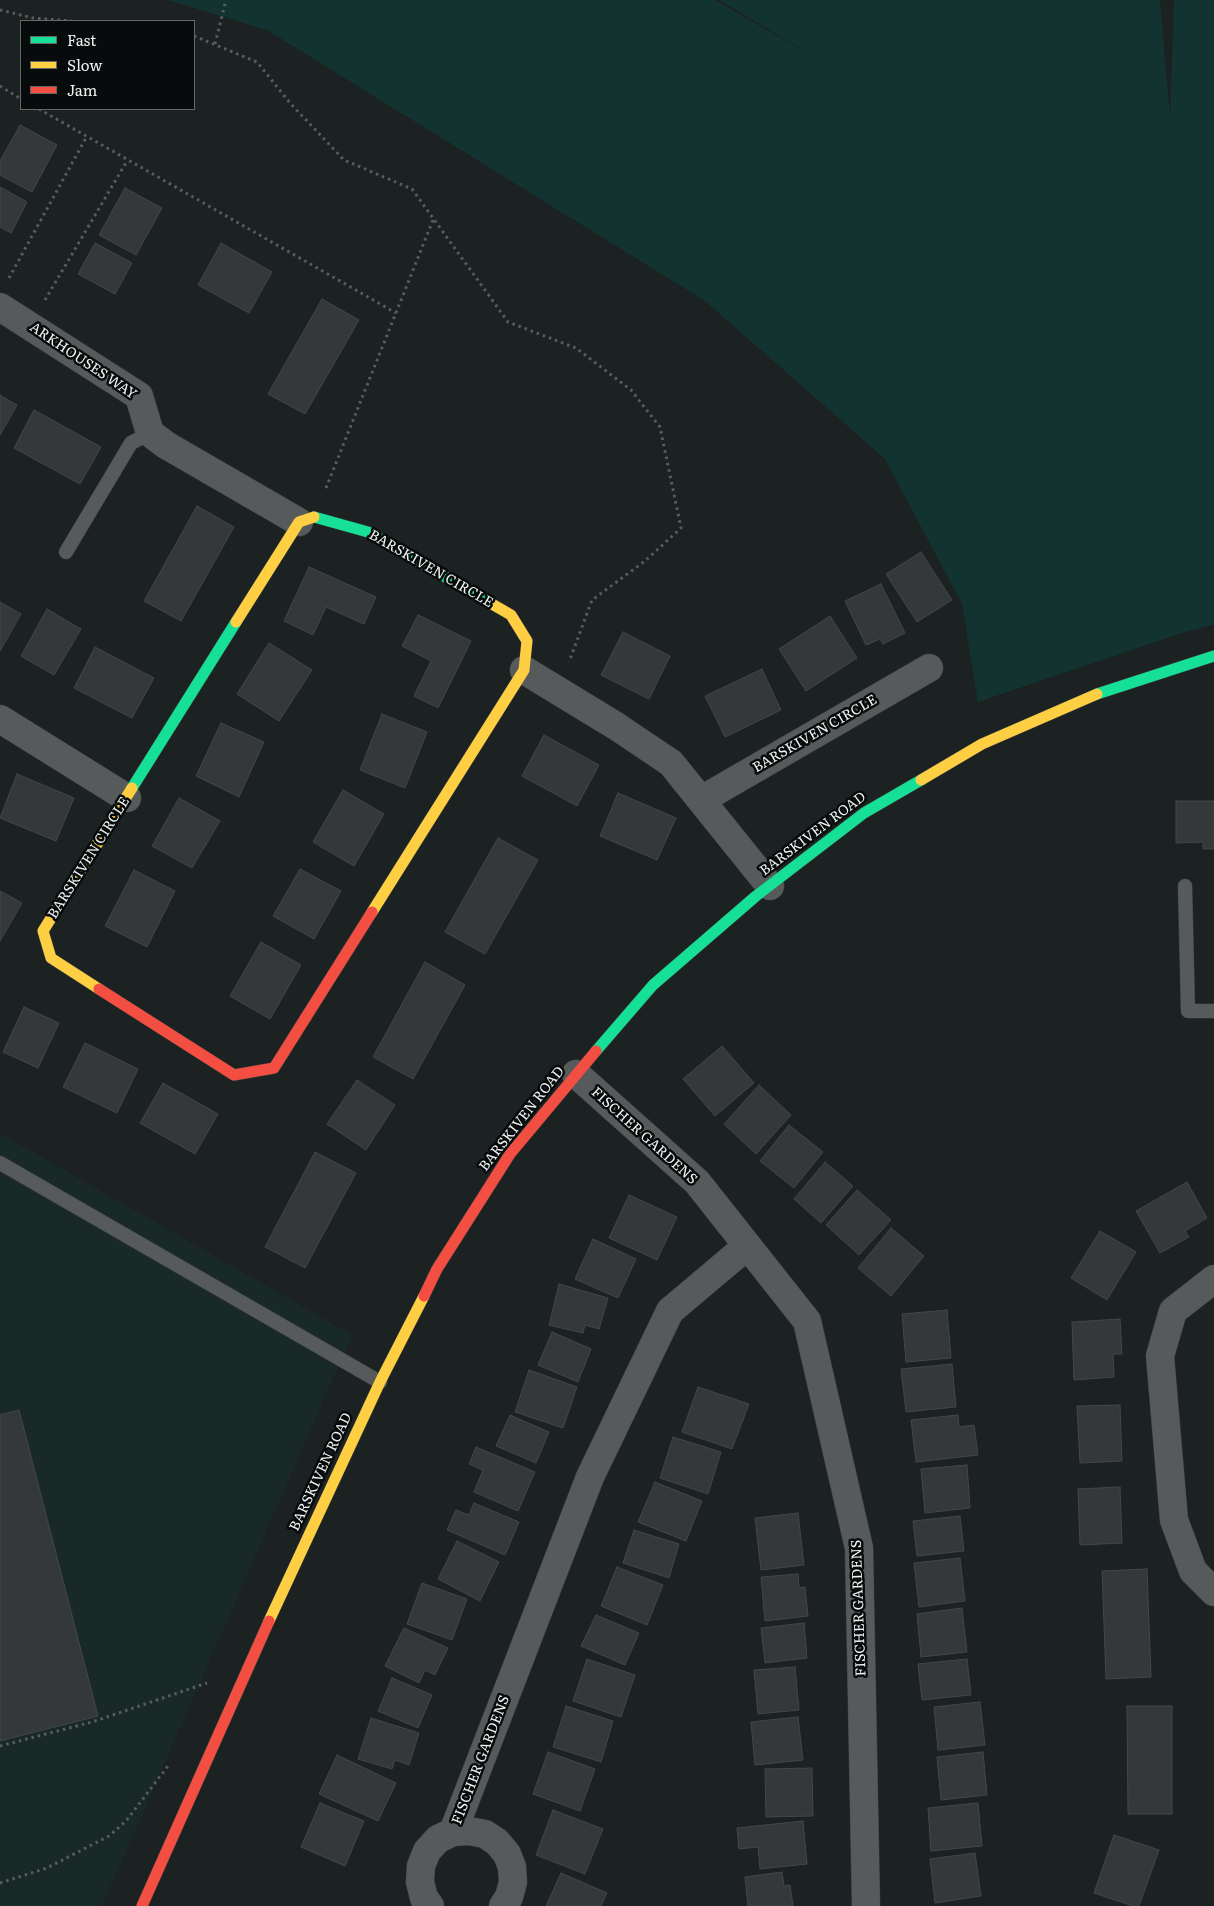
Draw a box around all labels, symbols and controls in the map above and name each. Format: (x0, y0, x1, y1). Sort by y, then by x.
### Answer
legend (20, 20, 195, 110)
text: Fast (67, 28, 96, 51)
text: Slow (67, 53, 102, 76)
text: Jam (67, 78, 97, 101)
street label: ARKHOUSES WAY (26, 319, 140, 403)
street label: BARSKIVEN CIRCLE (366, 527, 496, 611)
street label: BARSKIVEN CIRCLE (750, 692, 880, 776)
street label: BARSKIVEN ROAD (757, 789, 869, 879)
street label: BARSKIVEN CIRCLE (45, 794, 133, 922)
street label: BARSKIVEN ROAD (476, 1063, 568, 1175)
street label: FISCHER GARDENS (588, 1084, 700, 1188)
street label: BARSKIVEN ROAD (286, 1410, 356, 1534)
street label: FISCHER GARDENS (848, 1539, 870, 1677)
street label: FISCHER GARDENS (449, 1693, 513, 1827)

